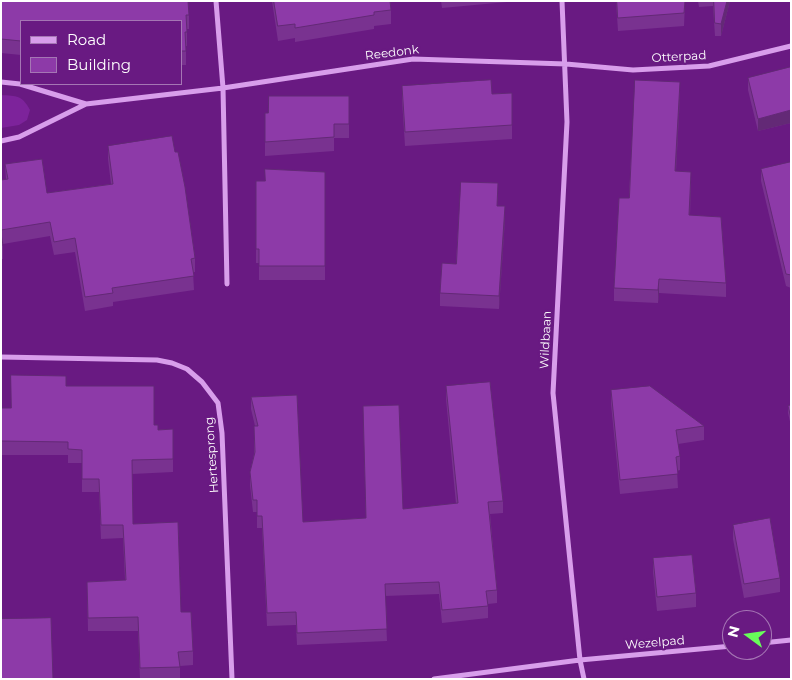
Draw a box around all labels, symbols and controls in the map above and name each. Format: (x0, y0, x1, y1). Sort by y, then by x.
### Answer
legend (20, 20, 182, 85)
text: Road (67, 30, 106, 49)
street label: Reedonk (364, 43, 420, 63)
street label: Otterpad (651, 48, 707, 66)
text: Building (67, 55, 131, 74)
street label: Wildbaan (537, 311, 555, 369)
street label: Hertesprong (202, 416, 222, 494)
north arrow (722, 610, 772, 660)
text: N (723, 624, 744, 639)
street label: Wezelpad (625, 633, 685, 653)

